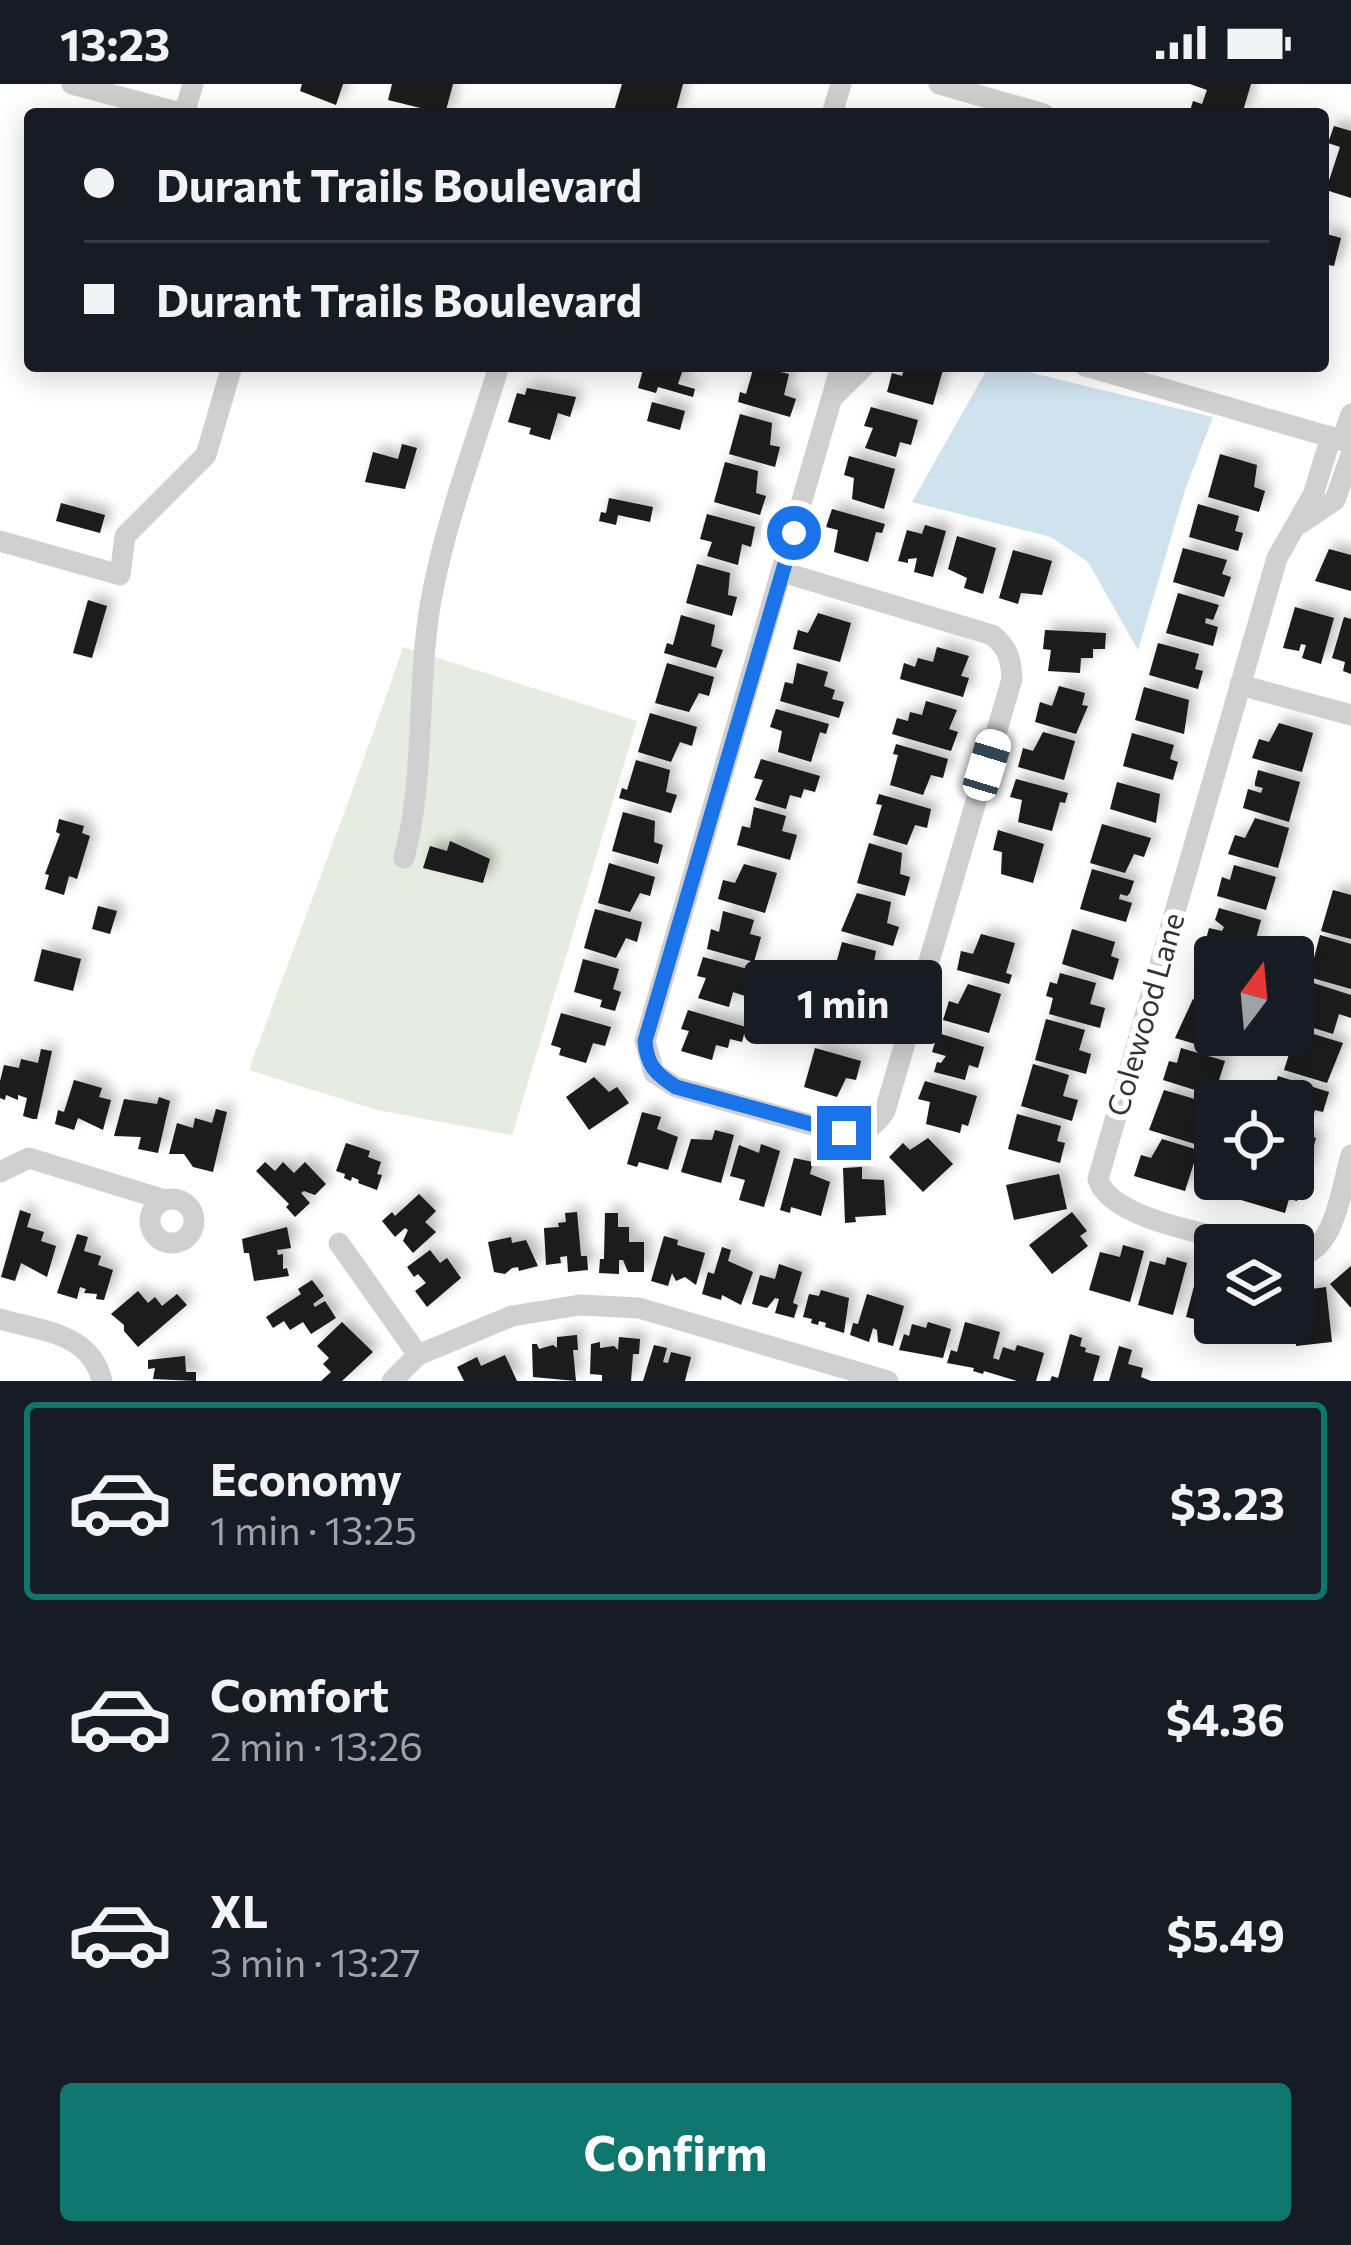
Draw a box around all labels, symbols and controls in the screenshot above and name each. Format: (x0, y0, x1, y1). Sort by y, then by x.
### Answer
text: 13:23 (60, 15, 170, 70)
text: Durant Trails Boulevard (156, 156, 642, 211)
text: Durant Trails Boulevard (156, 271, 642, 326)
route start (767, 506, 821, 560)
car (959, 725, 1015, 805)
street label: Colewood Lane (1097, 908, 1191, 1120)
north arrow (1194, 936, 1314, 1056)
map controls (1194, 936, 1314, 1344)
callout: 1 min (745, 959, 943, 1043)
text: 1 min (797, 978, 889, 1026)
button: locate (1194, 1080, 1314, 1200)
route end (817, 1106, 871, 1160)
button: layers (1194, 1224, 1314, 1344)
icon: car (66, 1447, 174, 1555)
text: Economy (210, 1450, 402, 1505)
text: $3.23 (1170, 1474, 1285, 1529)
text: 1 min · 13:25 (210, 1505, 417, 1553)
icon: car (66, 1663, 174, 1771)
text: Comfort (210, 1666, 389, 1721)
text: $4.36 (1166, 1690, 1285, 1745)
text: 2 min · 13:26 (210, 1721, 423, 1769)
icon: car (66, 1879, 174, 1987)
text: XL (210, 1882, 268, 1937)
text: $5.49 (1167, 1906, 1285, 1961)
text: 3 min · 13:27 (210, 1937, 421, 1985)
button: Confirm (60, 2083, 1291, 2221)

